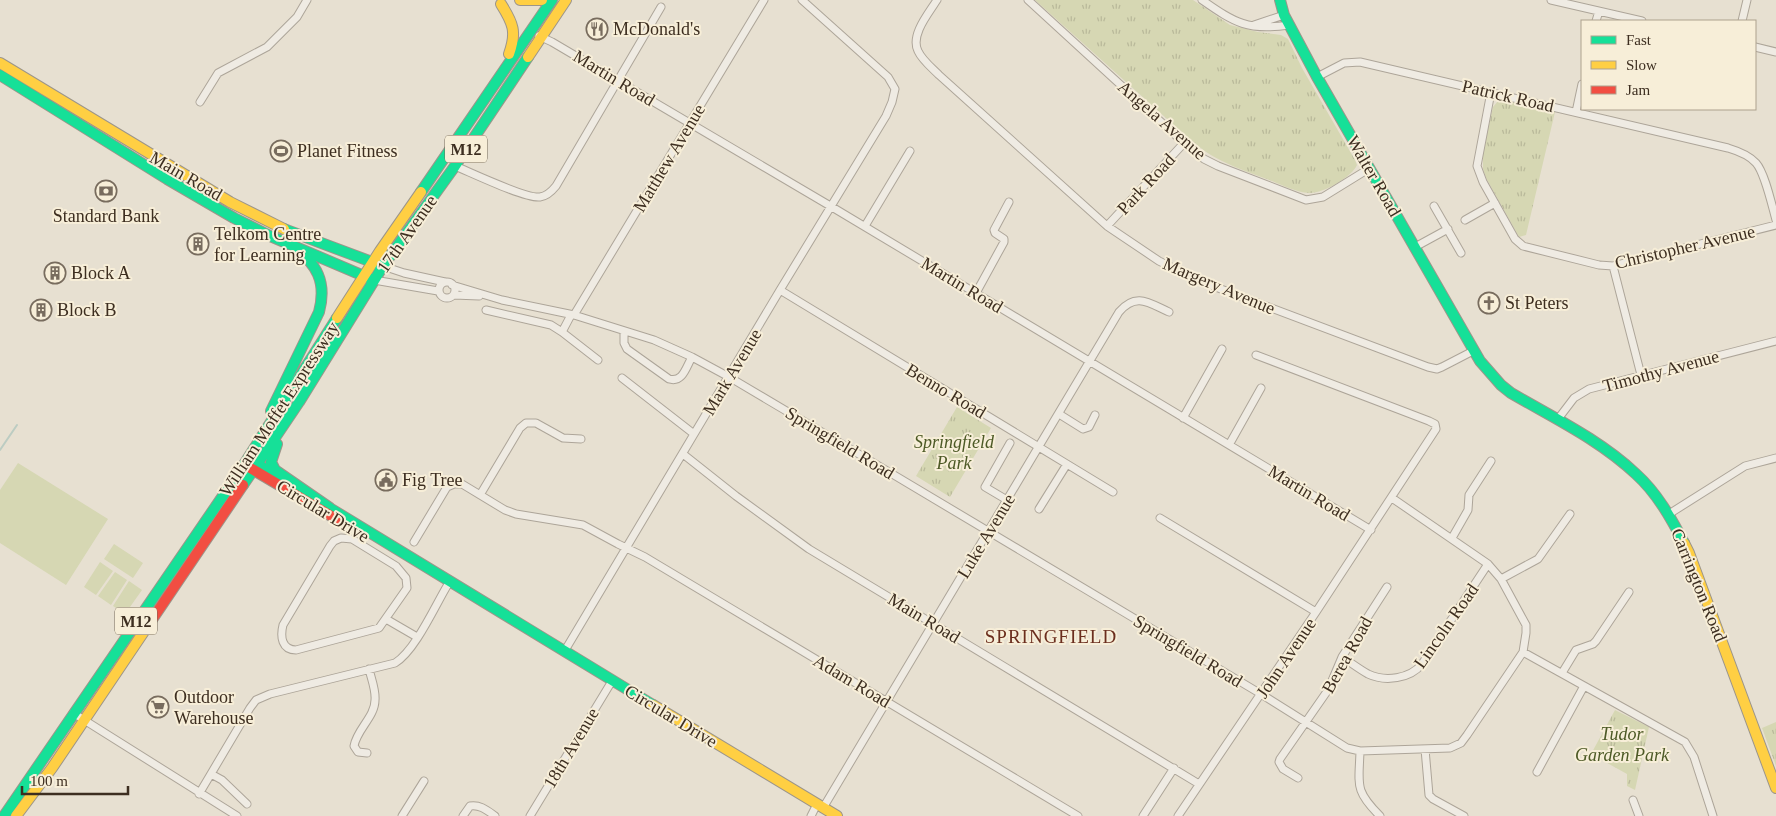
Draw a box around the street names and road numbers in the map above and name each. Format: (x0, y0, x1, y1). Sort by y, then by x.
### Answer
street label: Martin Road (570, 46, 658, 110)
street label: Angela Avenue (1114, 76, 1210, 164)
street label: Patrick Road (1460, 76, 1556, 116)
street label: Matthew Avenue (629, 100, 709, 215)
street label: Walter Road (1343, 132, 1405, 220)
road number: M12 (445, 136, 487, 162)
street label: Main Road (146, 147, 226, 205)
street label: Park Road (1113, 150, 1179, 218)
street label: 17th Avenue (373, 191, 441, 277)
street label: Christopher Avenue (1613, 221, 1757, 273)
street label: Martin Road (918, 253, 1006, 317)
street label: Margery Avenue (1160, 253, 1278, 319)
street label: William Moffet Expressway (215, 318, 343, 500)
street label: Mark Avenue (698, 325, 766, 419)
street label: Timothy Avenue (1601, 346, 1721, 396)
street label: Benno Road (902, 359, 990, 423)
street label: Springfield Road (782, 403, 898, 483)
street label: Martin Road (1265, 461, 1353, 525)
street label: Circular Drive (273, 476, 373, 546)
street label: Luke Avenue (953, 490, 1019, 582)
street label: Carrington Road (1667, 525, 1731, 645)
street label: Lincoln Road (1410, 580, 1482, 672)
street label: Main Road (884, 589, 964, 647)
road number: M12 (115, 608, 157, 634)
street label: Springfield Road (1130, 611, 1246, 691)
street label: Berea Road (1318, 613, 1376, 697)
street label: John Avenue (1252, 614, 1320, 702)
street label: Adam Road (810, 650, 894, 712)
street label: Circular Drive (621, 681, 721, 751)
street label: 18th Avenue (539, 704, 603, 792)

